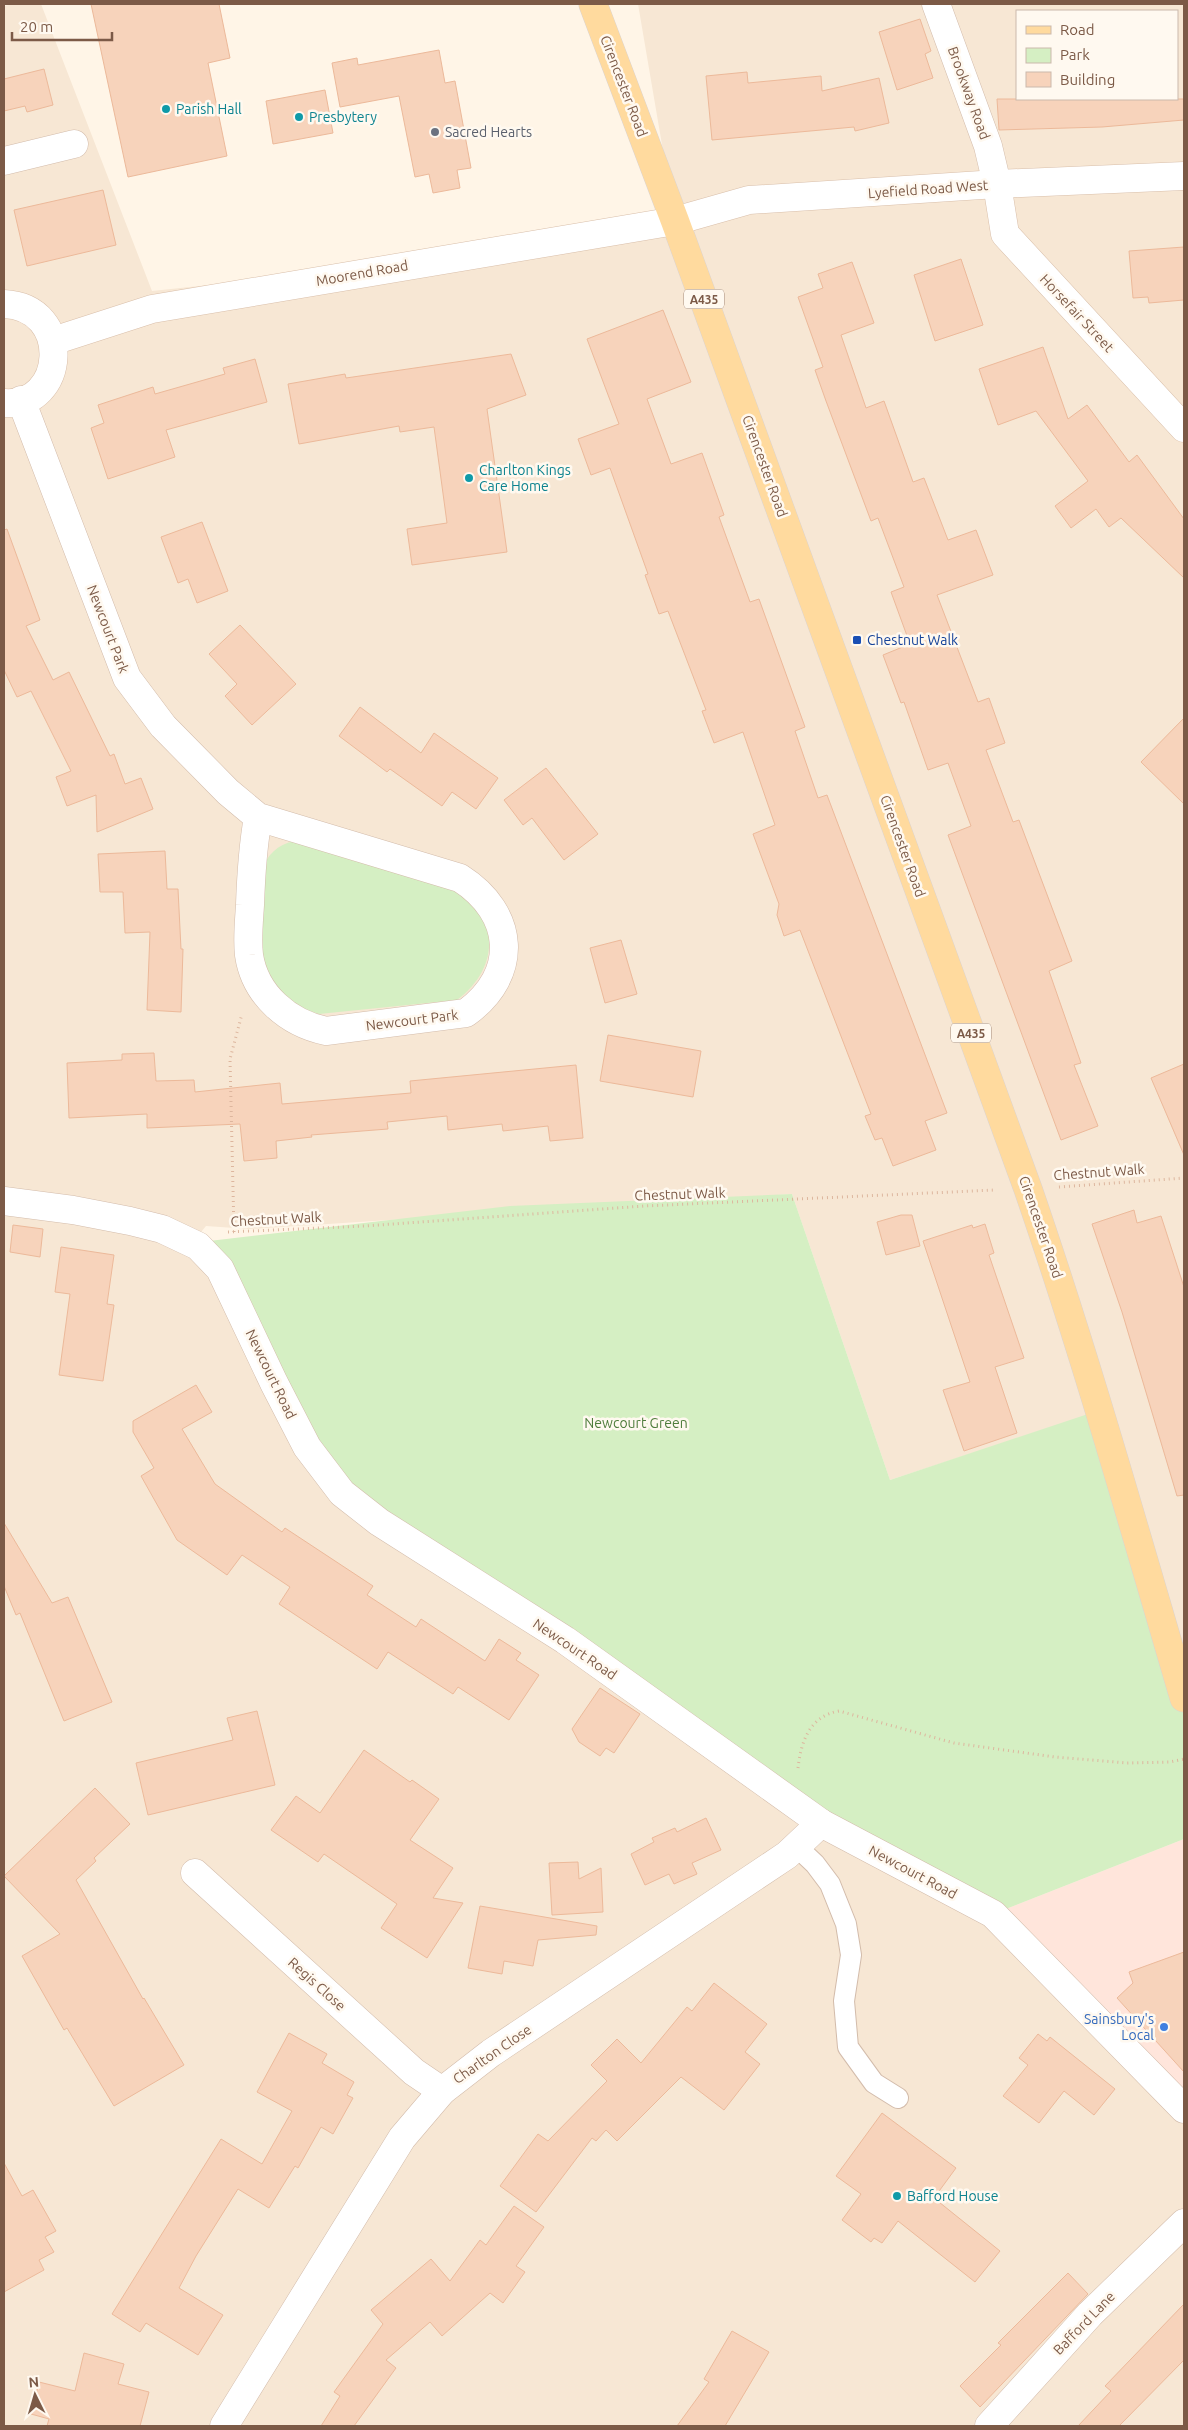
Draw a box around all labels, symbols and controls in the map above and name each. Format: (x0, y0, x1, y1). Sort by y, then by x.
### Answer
scale bar (12, 10, 112, 42)
legend (1016, 10, 1178, 100)
text: 20 m (20, 18, 53, 35)
text: Road (1060, 21, 1095, 38)
street label: Cirencester Road (597, 33, 651, 139)
street label: Brookway Road (945, 44, 993, 142)
text: Park (1060, 46, 1090, 63)
text: Building (1060, 71, 1115, 88)
place label: Parish Hall (176, 101, 242, 117)
marker: Parish Hall (160, 103, 172, 115)
place label: Presbytery (309, 109, 377, 125)
marker: Presbytery (293, 111, 305, 123)
place label: Sacred Hearts (445, 124, 532, 140)
marker: Sacred Hearts (429, 126, 441, 138)
street label: Lyefield Road West (867, 177, 989, 201)
street label: Moorend Road (315, 257, 409, 289)
street label: Horsefair Street (1037, 271, 1117, 356)
road number: A435 (684, 290, 724, 308)
street label: Cirencester Road (739, 413, 791, 519)
place label: Charlton Kings Care Home (479, 462, 571, 494)
marker: Charlton Kings Care Home (463, 472, 475, 484)
street label: Newcourt Park (84, 583, 132, 675)
place label: Chestnut Walk (867, 632, 958, 648)
marker: Chestnut Walk (851, 634, 863, 646)
street label: Cirencester Road (877, 793, 929, 899)
street label: Newcourt Park (365, 1006, 459, 1034)
road number: A435 (951, 1024, 991, 1042)
street label: Chestnut Walk (1053, 1161, 1145, 1183)
street label: Cirencester Road (1016, 1174, 1066, 1280)
street label: Chestnut Walk (634, 1184, 726, 1204)
street label: Chestnut Walk (230, 1209, 322, 1229)
street label: Newcourt Road (242, 1327, 300, 1421)
park label: Newcourt Green (584, 1415, 688, 1431)
street label: Newcourt Road (530, 1615, 620, 1683)
street label: Newcourt Road (866, 1842, 960, 1902)
street label: Regis Close (285, 1954, 349, 2014)
place label: Sainsbury's Local (1084, 2011, 1154, 2043)
street label: Charlton Close (450, 2021, 534, 2087)
marker: Sainsbury's Local (1158, 2021, 1170, 2033)
place label: Bafford House (907, 2188, 998, 2204)
marker: Bafford House (891, 2190, 903, 2202)
street label: Bafford Lane (1050, 2288, 1118, 2358)
north arrow (10, 2370, 60, 2420)
text: N (28, 2374, 40, 2390)

